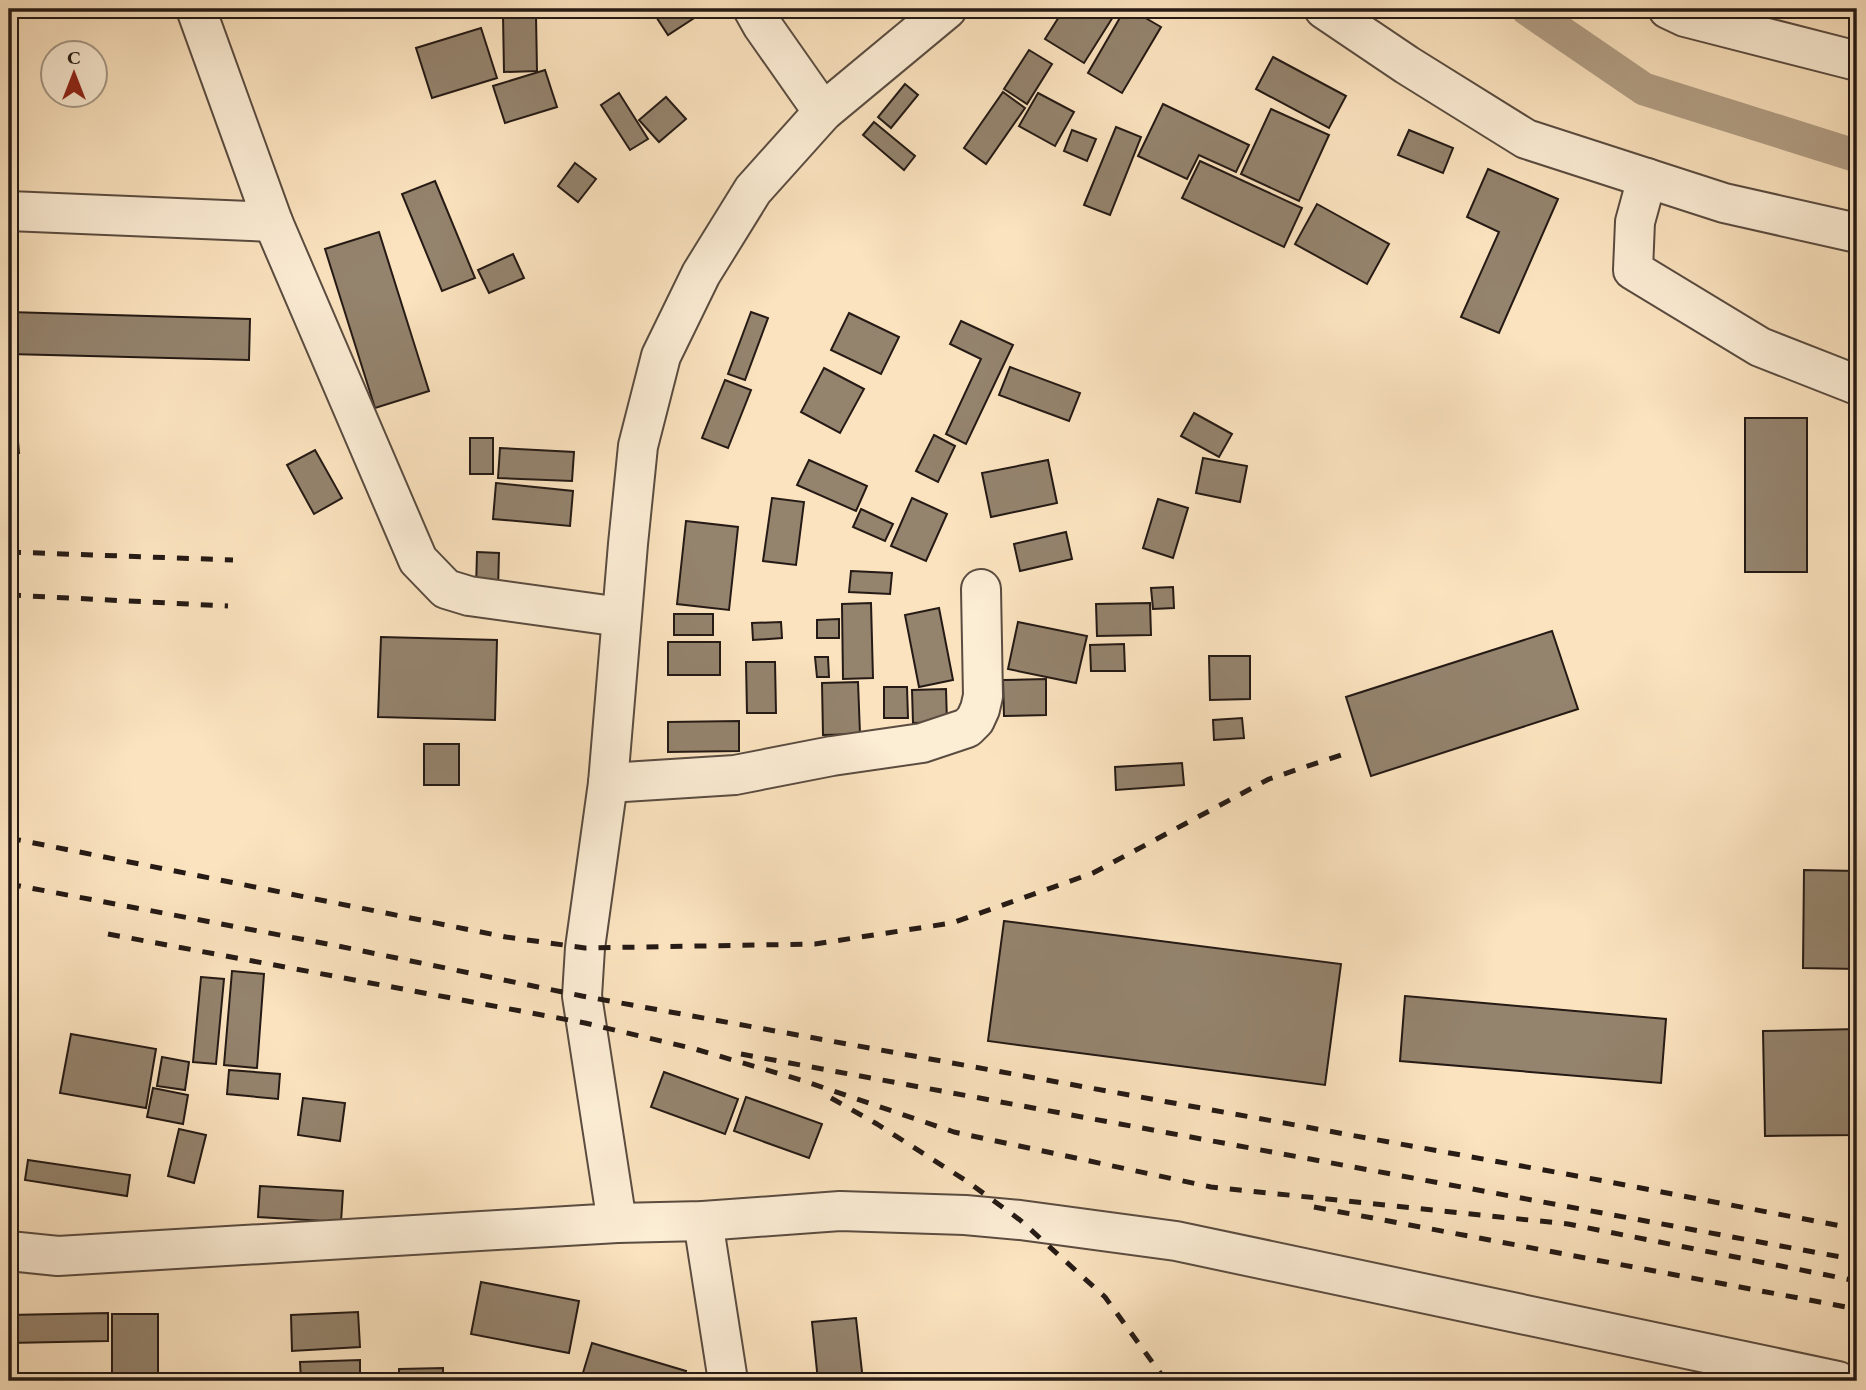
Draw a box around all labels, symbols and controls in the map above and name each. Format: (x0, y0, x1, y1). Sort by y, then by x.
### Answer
north arrow (38, 38, 108, 108)
text: С (67, 45, 81, 70)

